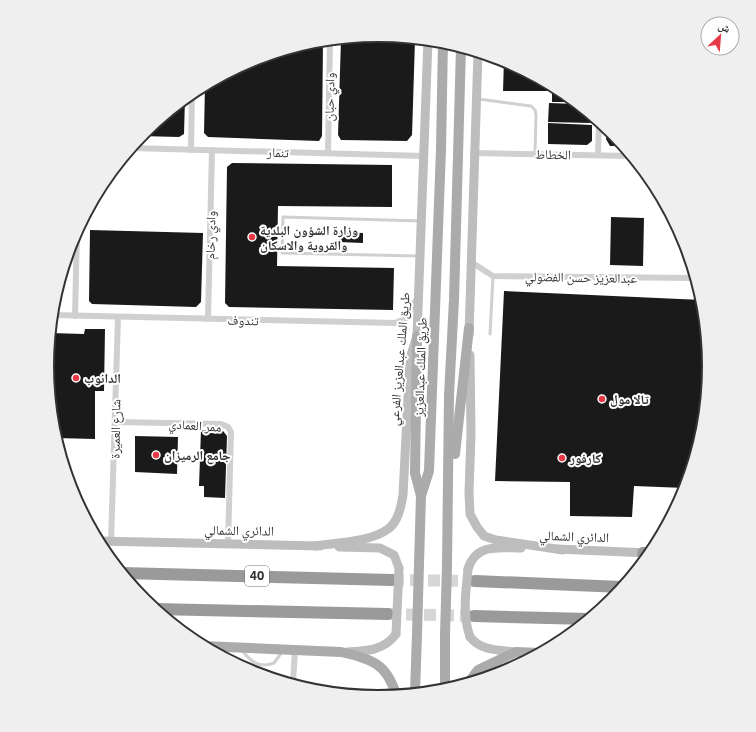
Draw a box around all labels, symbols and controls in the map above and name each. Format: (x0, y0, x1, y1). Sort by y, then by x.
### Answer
north arrow (700, 16, 740, 56)
text: ش (716, 18, 733, 37)
street label: وادي حبان (321, 73, 341, 122)
street label: تنمار (266, 144, 289, 161)
street label: الخطاط (535, 146, 571, 163)
street label: وادي رخام (202, 211, 222, 259)
place label: وزارة الشؤون البلدية والقروية والاسكان (260, 222, 358, 254)
marker: وزارة الشؤون البلدية والقروية والاسكان (247, 232, 257, 242)
street label: عبدالعزيز حسن الفضولي (525, 268, 638, 289)
street label: طريق الملك عبدالعزيز الفرعي (385, 291, 416, 427)
street label: تندوف (227, 312, 259, 329)
street label: طريق الملك عبدالعزيز (410, 317, 431, 418)
place label: الدانوب (84, 370, 121, 387)
marker: الدانوب (71, 373, 81, 383)
place label: تالا مول (610, 391, 649, 408)
marker: تالا مول (597, 394, 607, 404)
street label: شارع العميرة (106, 399, 126, 459)
street label: ممر العمادي (168, 415, 222, 438)
place label: جامع الرميزان (164, 447, 231, 465)
marker: جامع الرميزان (151, 450, 161, 460)
place label: كارفور (569, 450, 601, 467)
marker: كارفور (557, 453, 567, 463)
street label: الدائري الشمالي (204, 521, 274, 542)
street label: الدائري الشمالي (539, 527, 609, 549)
road number: 40 (245, 566, 269, 586)

